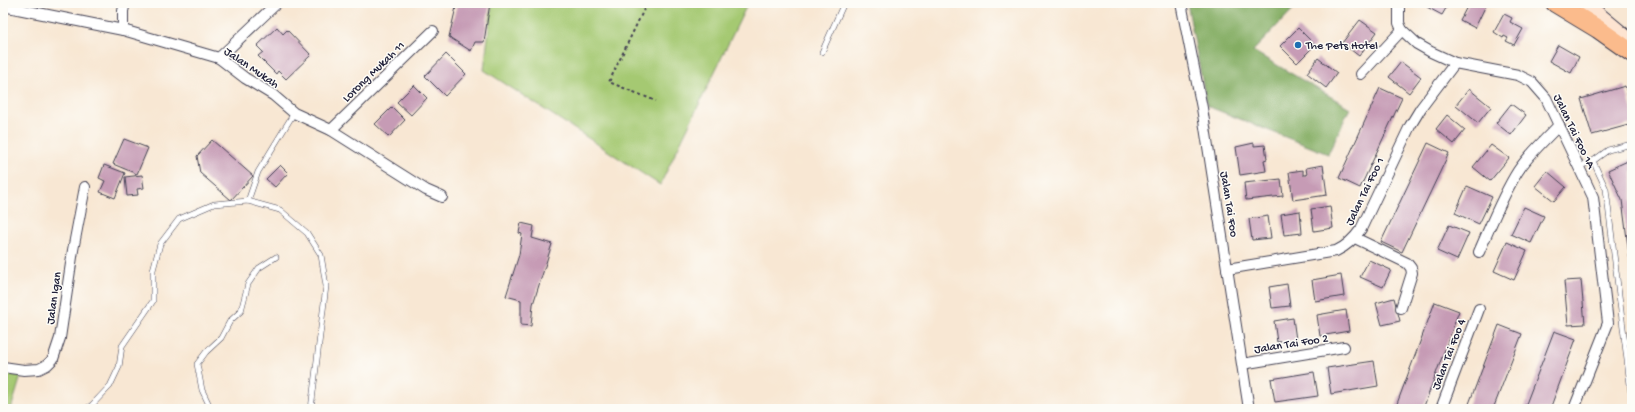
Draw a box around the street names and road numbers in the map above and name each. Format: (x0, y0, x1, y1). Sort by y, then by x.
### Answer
street label: Lorong Mukah 11 (340, 39, 409, 106)
street label: Jalan Mukah (221, 45, 281, 92)
street label: Jalan Tai Foo 1A (1549, 92, 1598, 172)
street label: Jalan Tai Foo 1 (1343, 155, 1388, 228)
street label: Jalan Tai Foo (1216, 171, 1240, 238)
street label: Jalan Igan (44, 271, 66, 325)
street label: Jalan Tai Foo 4 (1430, 317, 1470, 392)
street label: Jalan Tai Foo 2 (1253, 332, 1330, 358)

